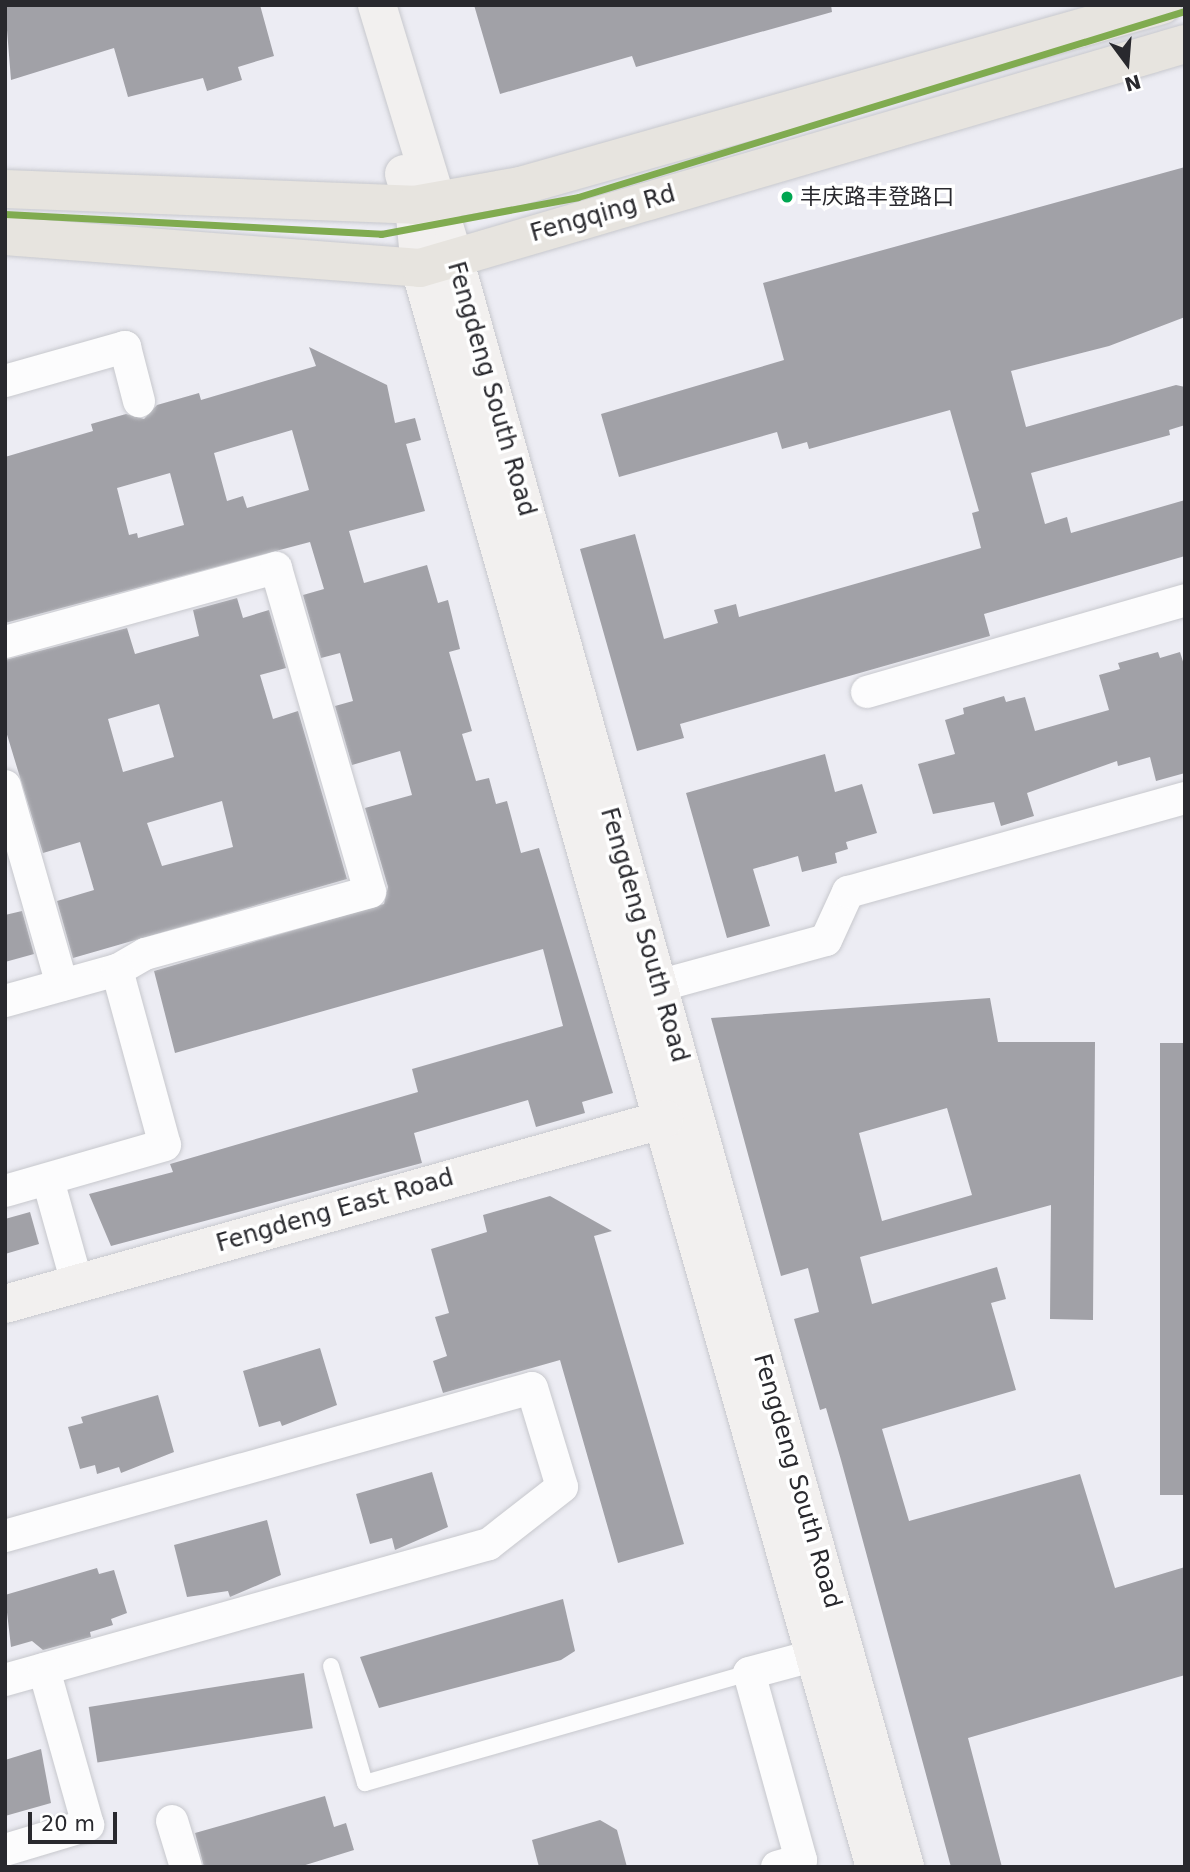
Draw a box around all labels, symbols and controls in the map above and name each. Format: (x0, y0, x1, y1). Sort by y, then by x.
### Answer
north arrow (1092, 28, 1162, 98)
text: N (1122, 70, 1143, 96)
street label: Fengqing Rd (527, 180, 679, 248)
place label: 丰庆路丰登路口 (800, 184, 954, 210)
marker: 丰庆路丰登路口 (780, 190, 794, 204)
street label: Fengdeng South Road (441, 258, 541, 520)
street label: Fengdeng South Road (594, 804, 694, 1066)
street label: Fengdeng East Road (213, 1163, 457, 1259)
street label: Fengdeng South Road (747, 1350, 847, 1612)
scale bar (32, 1798, 121, 1842)
text: 20 m (41, 1812, 95, 1836)

